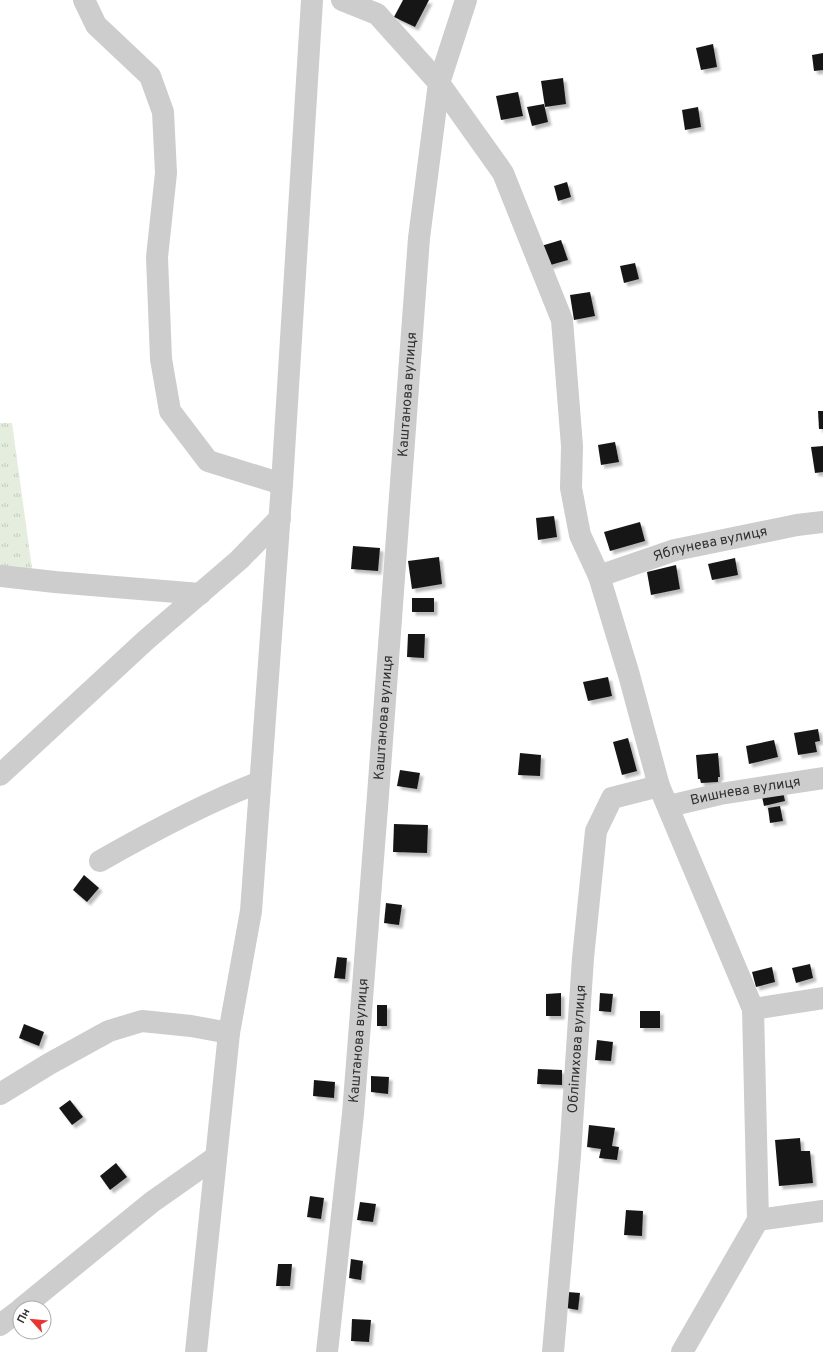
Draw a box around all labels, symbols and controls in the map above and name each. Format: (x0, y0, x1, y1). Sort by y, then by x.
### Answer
street label: Каштанова вулиця (394, 331, 421, 457)
street label: Яблунева вулиця (651, 523, 769, 565)
street label: Каштанова вулиця (371, 655, 397, 781)
street label: Вишнева вулиця (689, 773, 802, 809)
street label: Каштанова вулиця (345, 978, 372, 1104)
street label: Обліпихова вулиця (564, 984, 590, 1114)
north arrow (12, 1300, 52, 1340)
text: Пн (14, 1306, 34, 1326)

